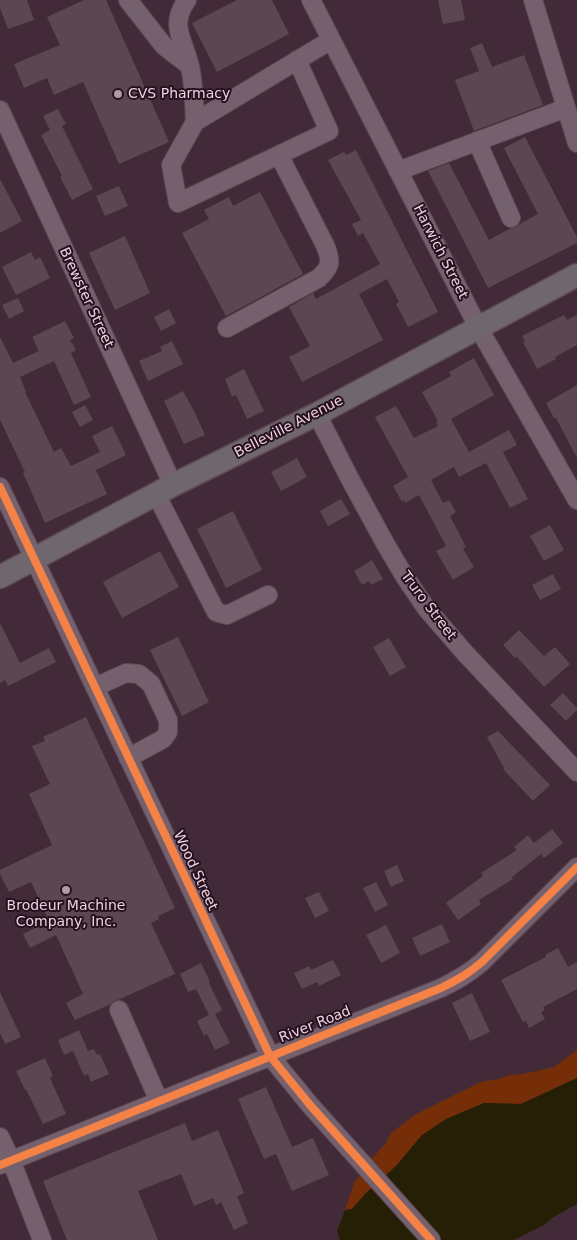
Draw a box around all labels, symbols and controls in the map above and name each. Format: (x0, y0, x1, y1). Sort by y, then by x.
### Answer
place label: CVS Pharmacy (128, 86, 230, 102)
marker: CVS Pharmacy (112, 88, 124, 100)
street label: Harwich Street (409, 202, 471, 302)
street label: Brewster Street (55, 245, 117, 351)
street label: Belleville Avenue (232, 392, 346, 462)
street label: Truro Street (397, 568, 459, 644)
street label: Wood Street (169, 828, 221, 914)
marker: Brodeur Machine Company, Inc. (60, 884, 72, 896)
place label: Brodeur Machine Company, Inc. (7, 898, 125, 930)
street label: River Road (277, 1003, 353, 1047)

